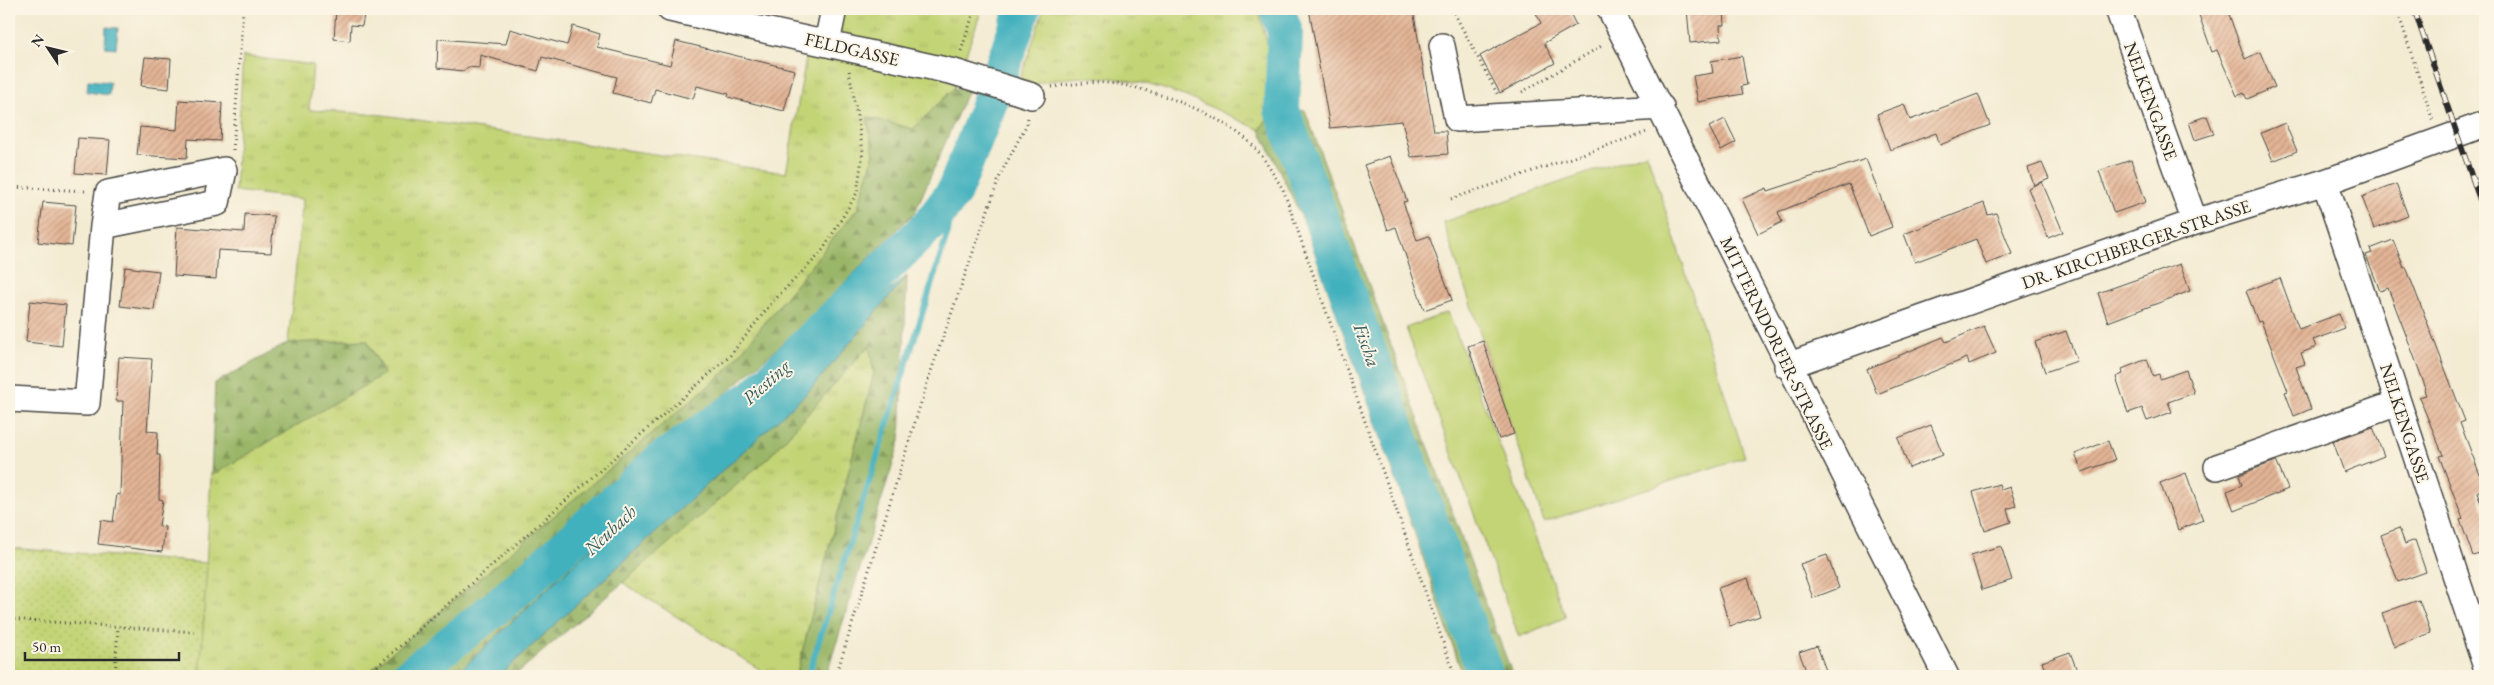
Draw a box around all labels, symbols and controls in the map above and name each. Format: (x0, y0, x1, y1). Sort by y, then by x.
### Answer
north arrow (22, 22, 72, 72)
street label: FELDGASSE (803, 27, 901, 71)
text: N (27, 30, 48, 50)
street label: NELKENGASSE (2119, 39, 2183, 163)
street label: DR. KIRCHBERGER-STRASSE (2018, 194, 2254, 294)
street label: MITTERNDORFER-STRASSE (1715, 233, 1839, 453)
water label: Fischa (1347, 319, 1386, 370)
water label: Piesting (737, 353, 796, 410)
street label: NELKENGASSE (2375, 360, 2435, 486)
water label: Neubach (578, 499, 642, 561)
scale bar (25, 630, 179, 662)
text: 50 m (32, 637, 61, 656)

